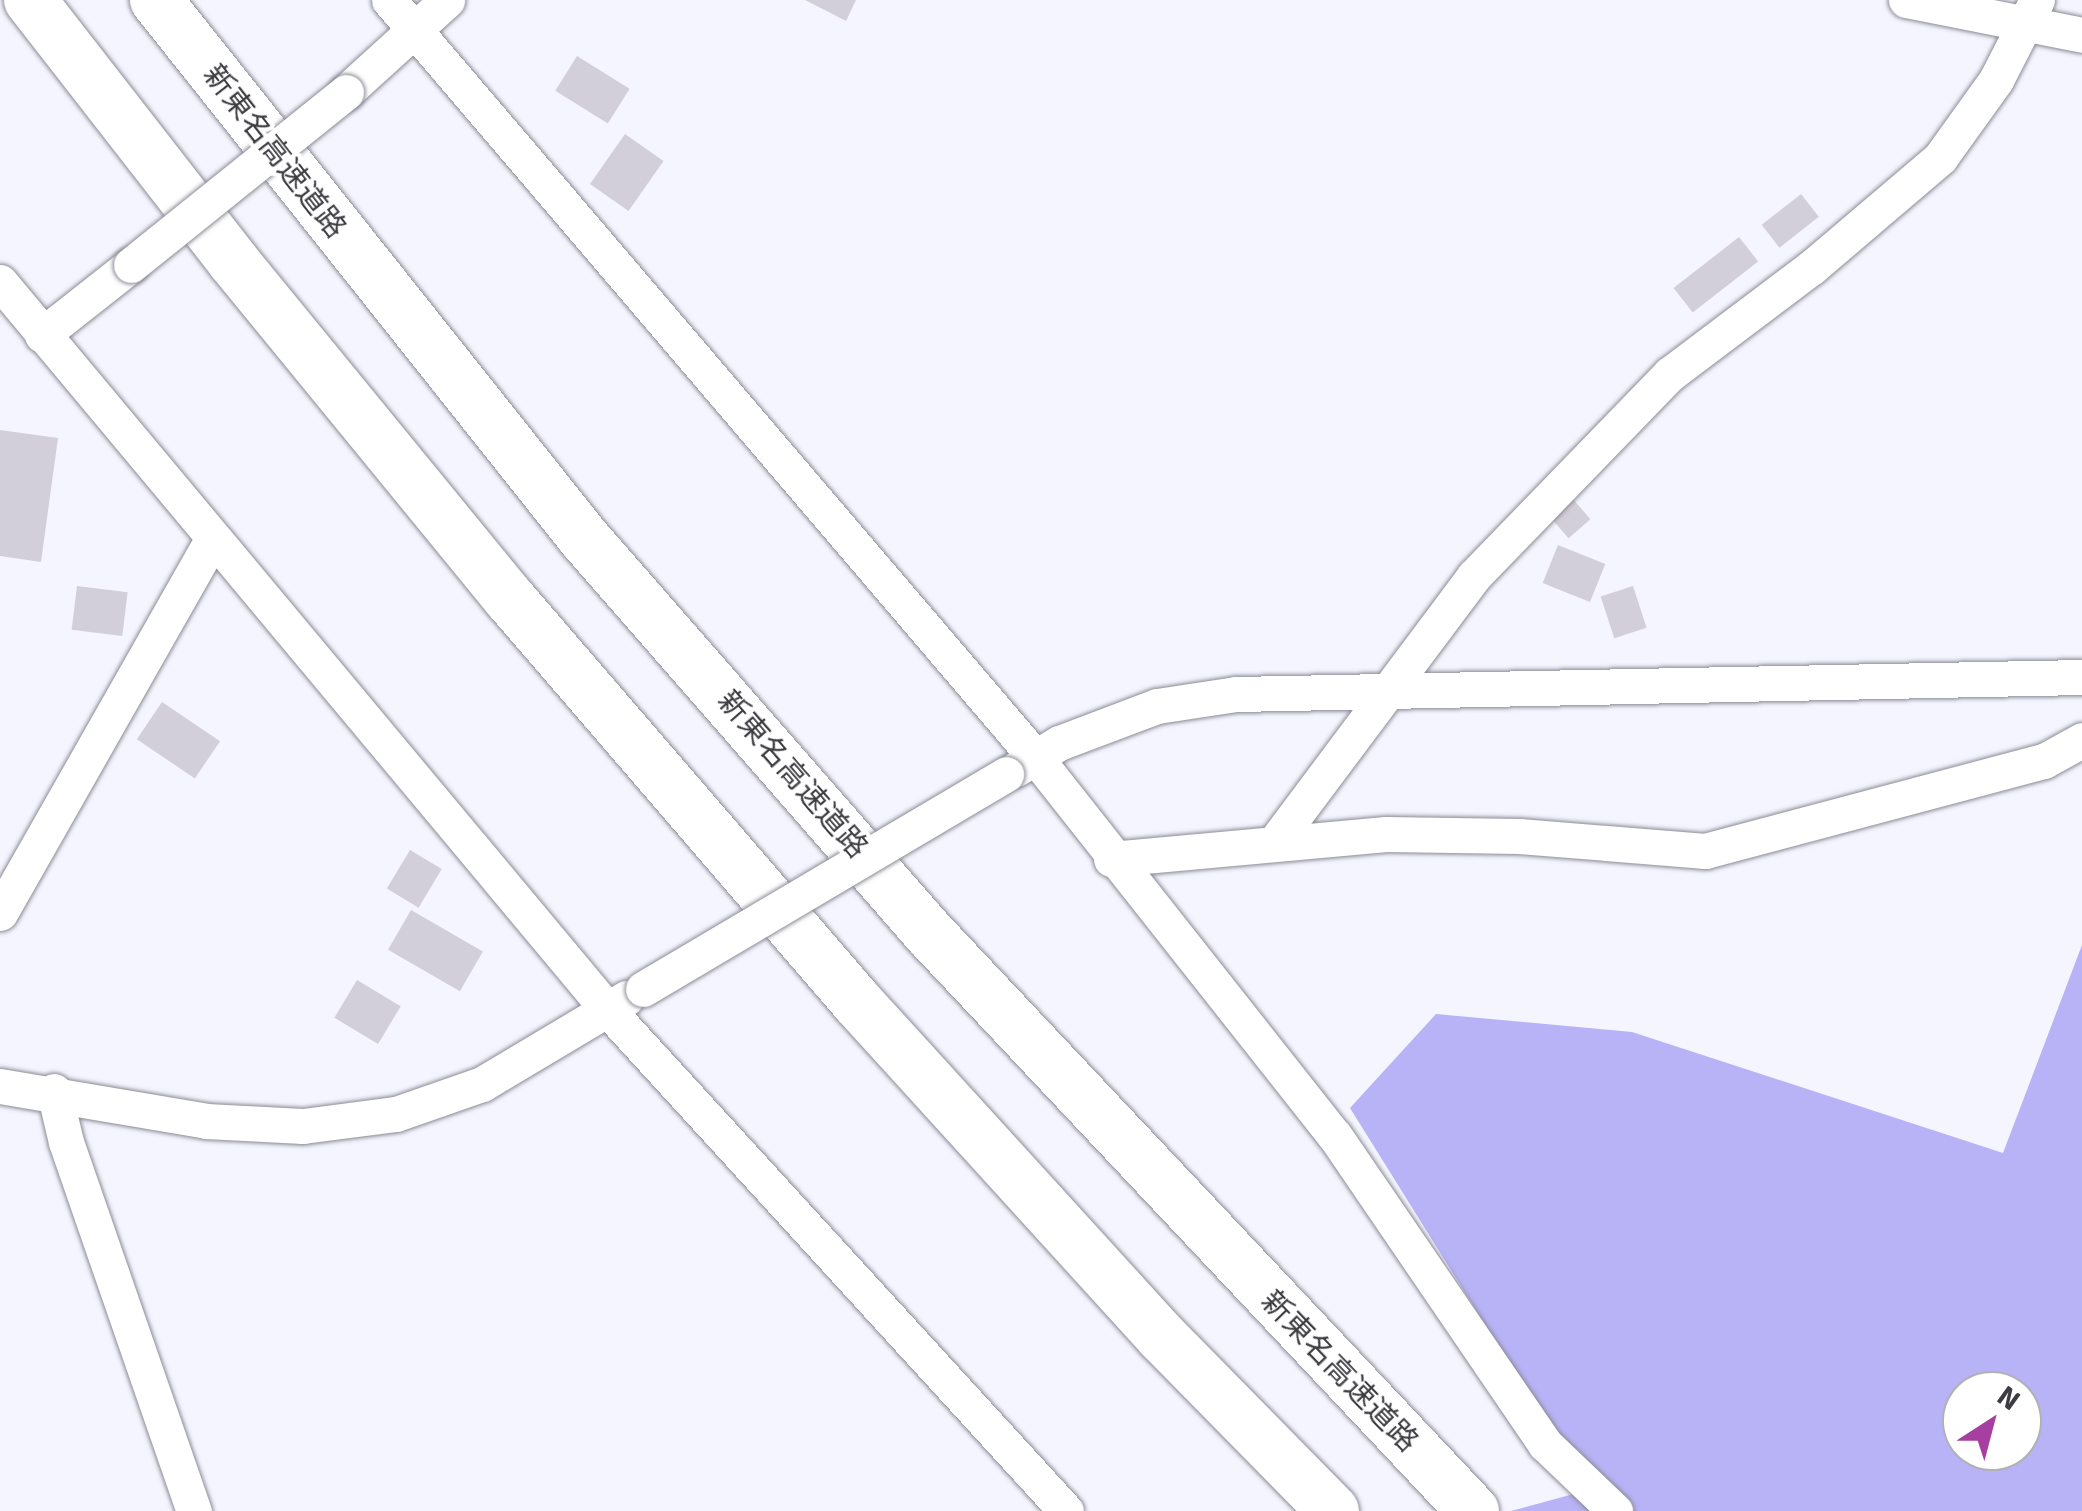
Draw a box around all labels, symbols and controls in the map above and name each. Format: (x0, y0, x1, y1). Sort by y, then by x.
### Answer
street label: 新東名高速道路 (195, 58, 353, 246)
street label: 新東名高速道路 (710, 684, 874, 866)
street label: 新東名高速道路 (1253, 1284, 1425, 1460)
north arrow (1942, 1371, 2042, 1471)
text: N (1991, 1379, 2026, 1418)

